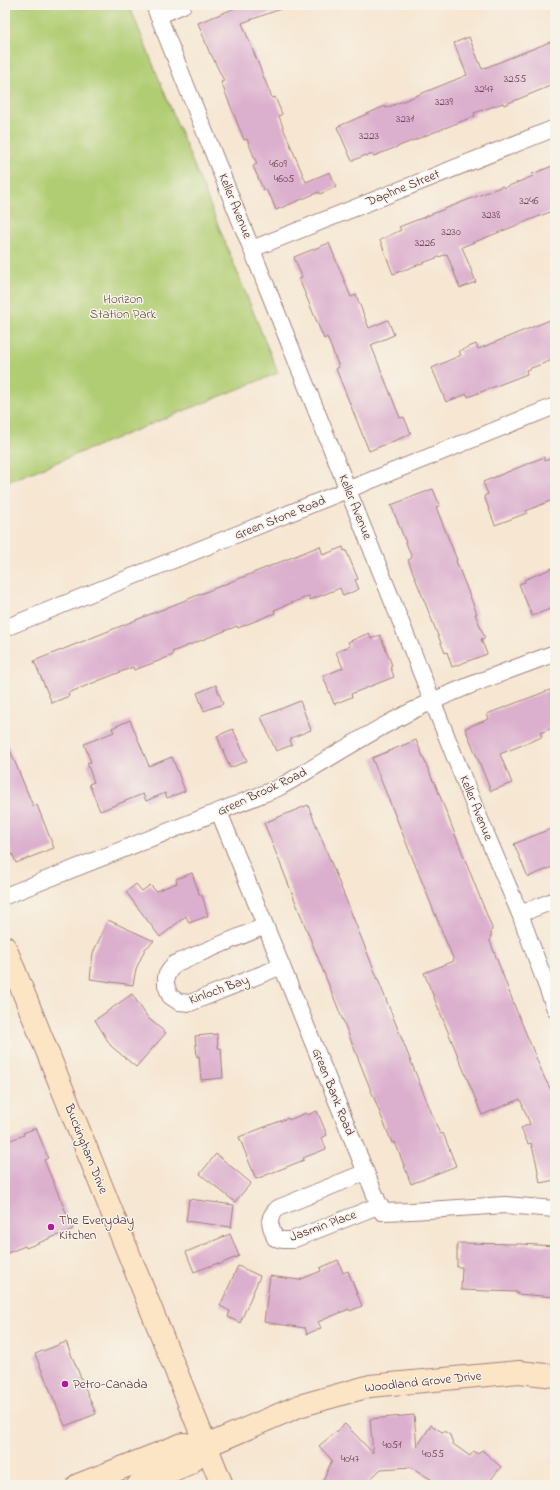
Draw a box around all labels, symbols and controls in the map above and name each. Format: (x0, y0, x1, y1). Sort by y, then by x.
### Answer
house number: 3255 (504, 71, 526, 87)
house number: 3247 (474, 81, 494, 97)
house number: 3239 (435, 94, 454, 110)
house number: 3231 (396, 111, 415, 127)
house number: 3223 (359, 128, 379, 144)
house number: 4609 (269, 156, 287, 172)
street label: Daphne Street (363, 164, 443, 212)
street label: Keller Avenue (213, 171, 257, 241)
house number: 4605 (274, 171, 294, 187)
house number: 3246 (519, 193, 539, 209)
house number: 3238 (482, 207, 500, 223)
house number: 3230 (441, 224, 461, 240)
house number: 3226 (415, 235, 435, 251)
park label: Horizon Station Park (90, 290, 156, 324)
street label: Keller Avenue (333, 472, 377, 542)
street label: Green Stone Road (232, 491, 329, 545)
street label: Green Brook Road (214, 763, 310, 821)
street label: Keller Avenue (454, 773, 498, 843)
street label: Kinloch Bay (187, 970, 252, 1011)
street label: Green Bank Road (307, 1045, 359, 1139)
street label: Buckingham Drive (58, 1100, 113, 1197)
street label: Jasmin Place (287, 1205, 359, 1247)
place label: The Everyday Kitchen (59, 1211, 134, 1245)
marker: The Everyday Kitchen (46, 1222, 56, 1232)
street label: Woodland Grove Drive (364, 1366, 483, 1398)
place label: Petro-Canada (73, 1375, 148, 1394)
marker: Petro-Canada (60, 1379, 70, 1389)
house number: 4051 (382, 1437, 402, 1453)
house number: 4055 (422, 1446, 444, 1462)
house number: 4047 (341, 1451, 360, 1467)

